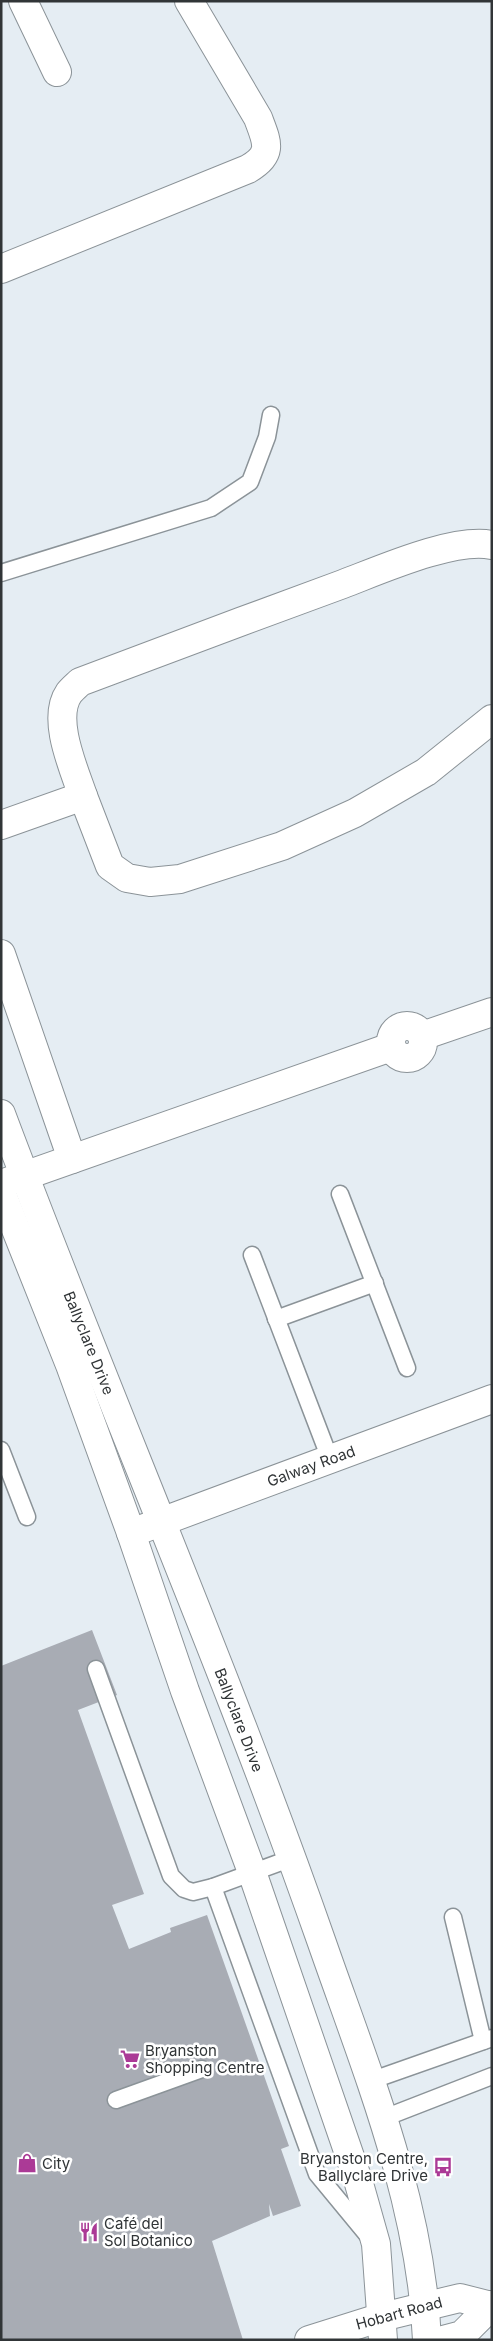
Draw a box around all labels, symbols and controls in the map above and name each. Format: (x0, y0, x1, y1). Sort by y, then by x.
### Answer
street label: Ballyclare Drive (60, 1288, 118, 1398)
street label: Galway Road (264, 1441, 358, 1491)
street label: Ballyclare Drive (210, 1665, 268, 1775)
place label: Bryanston Shopping Centre (145, 2041, 264, 2077)
supermarket icon: Bryanston Shopping Centre (119, 2048, 141, 2070)
place label: Bryanston Centre, Ballyclare Drive (300, 2149, 428, 2185)
shop icon: City (16, 2152, 38, 2174)
place label: City (42, 2154, 71, 2173)
bus stop icon: Bryanston Centre, Ballyclare Drive (432, 2156, 454, 2178)
place label: Café del Sol Botanico (104, 2214, 193, 2250)
restaurant icon: Café del Sol Botanico (78, 2221, 100, 2243)
street label: Hobart Road (354, 2292, 444, 2334)

